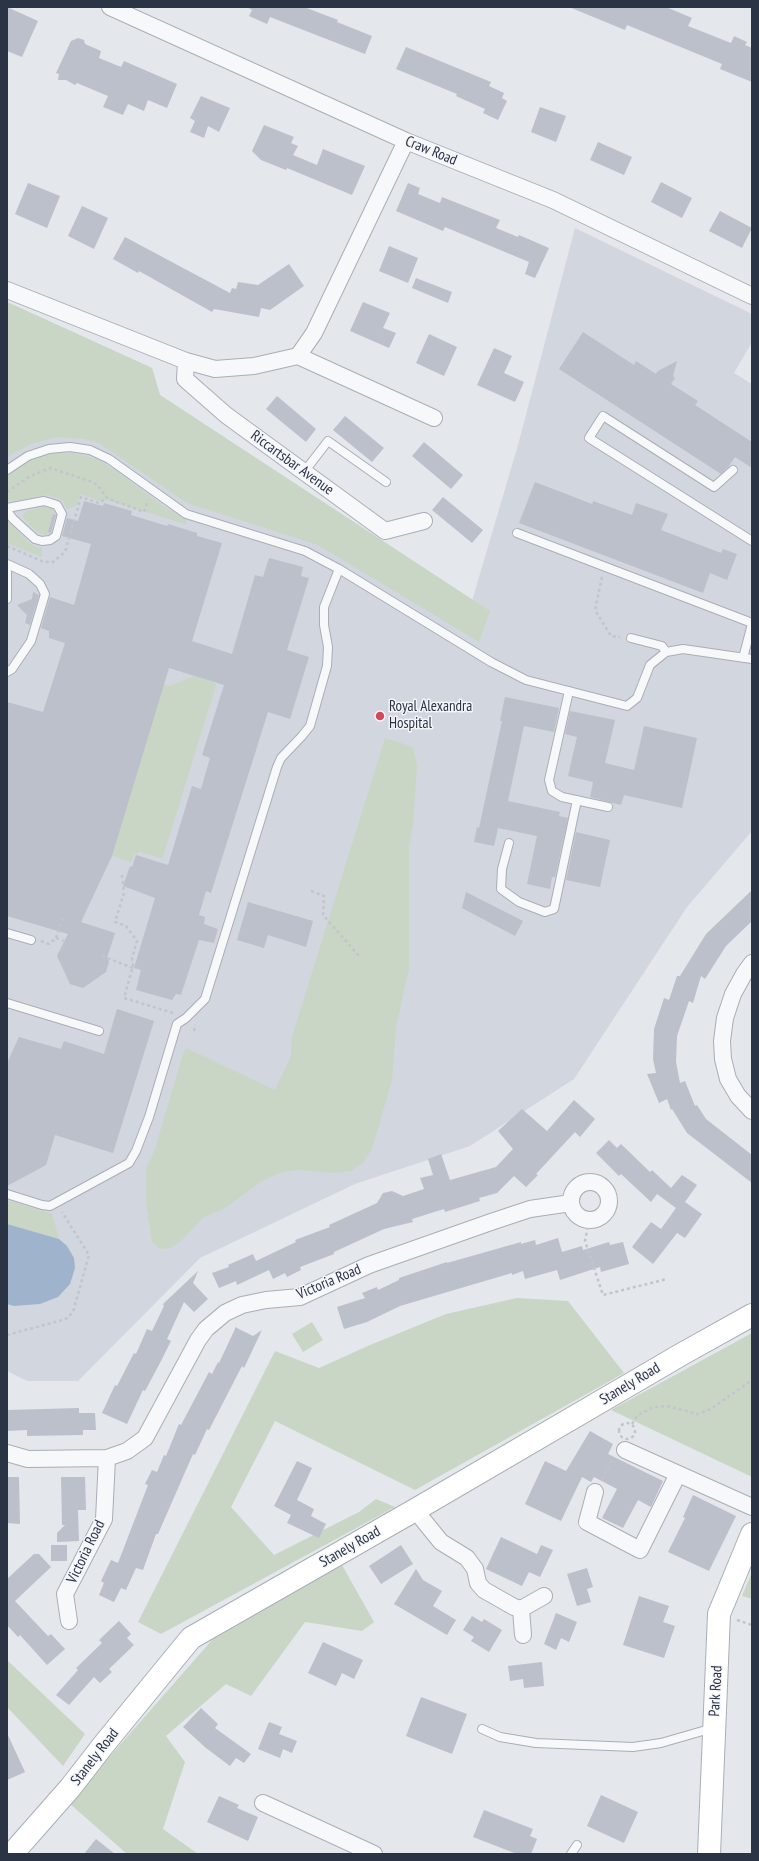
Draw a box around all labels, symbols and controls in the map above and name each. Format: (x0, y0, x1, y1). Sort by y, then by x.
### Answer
street label: Craw Road (402, 132, 460, 170)
street label: Riccartsbar Avenue (247, 427, 337, 499)
place label: Royal Alexandra Hospital (389, 698, 472, 733)
marker: Royal Alexandra Hospital (374, 710, 386, 722)
street label: Victoria Road (294, 1260, 364, 1304)
street label: Stanely Road (597, 1359, 663, 1409)
street label: Victoria Road (63, 1517, 109, 1587)
street label: Stanely Road (316, 1522, 384, 1572)
street label: Park Road (706, 1665, 726, 1717)
street label: Stanely Road (67, 1725, 123, 1789)

